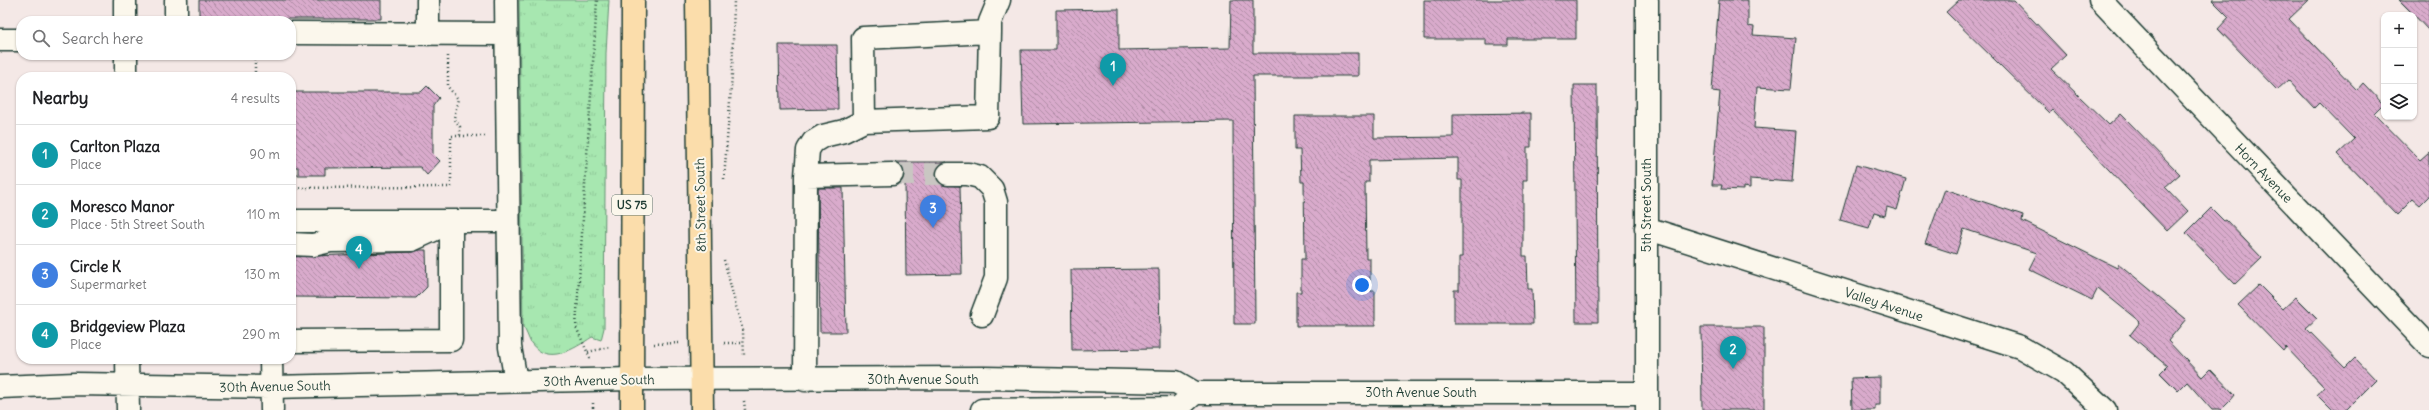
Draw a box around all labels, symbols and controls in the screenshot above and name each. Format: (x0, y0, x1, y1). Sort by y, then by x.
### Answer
map controls (2381, 12, 2417, 120)
button: + (2381, 12, 2417, 48)
search box (16, 16, 296, 60)
icon: search (30, 27, 52, 49)
text: Search here (62, 29, 143, 48)
button: − (2381, 48, 2417, 84)
pin: 1 (1100, 53, 1126, 86)
button: layers (2381, 84, 2417, 120)
text: Nearby (32, 87, 88, 109)
text: 4 results (231, 90, 280, 107)
text: Carlton Plaza (70, 137, 160, 156)
street label: Horn Avenue (2231, 140, 2296, 207)
text: 1 (42, 146, 48, 163)
text: 90 m (249, 146, 280, 163)
text: Place (70, 156, 101, 173)
street label: 8th Street South (691, 157, 710, 252)
street label: 5th Street South (1638, 157, 1655, 252)
road number: US 75 (612, 195, 652, 215)
pin: 3 (920, 195, 946, 228)
text: Moresco Manor (70, 197, 174, 216)
text: 2 (41, 206, 49, 223)
text: 110 m (247, 206, 280, 223)
text: Place · 5th Street South (70, 216, 205, 233)
pin: 4 (346, 236, 372, 269)
text: Circle K (70, 257, 121, 276)
text: 3 (41, 266, 49, 283)
text: 130 m (244, 266, 280, 283)
your location (1352, 275, 1372, 295)
text: Supermarket (70, 276, 147, 293)
street label: Valley Avenue (1842, 284, 1925, 325)
text: Bridgeview Plaza (70, 317, 185, 336)
text: 4 (41, 326, 49, 343)
text: 290 m (242, 326, 280, 343)
text: Place (70, 336, 101, 353)
pin: 2 (1720, 336, 1746, 369)
street label: 30th Avenue South (543, 371, 655, 390)
street label: 30th Avenue South (867, 371, 979, 388)
street label: 30th Avenue South (219, 377, 331, 396)
street label: 30th Avenue South (1365, 384, 1477, 401)

